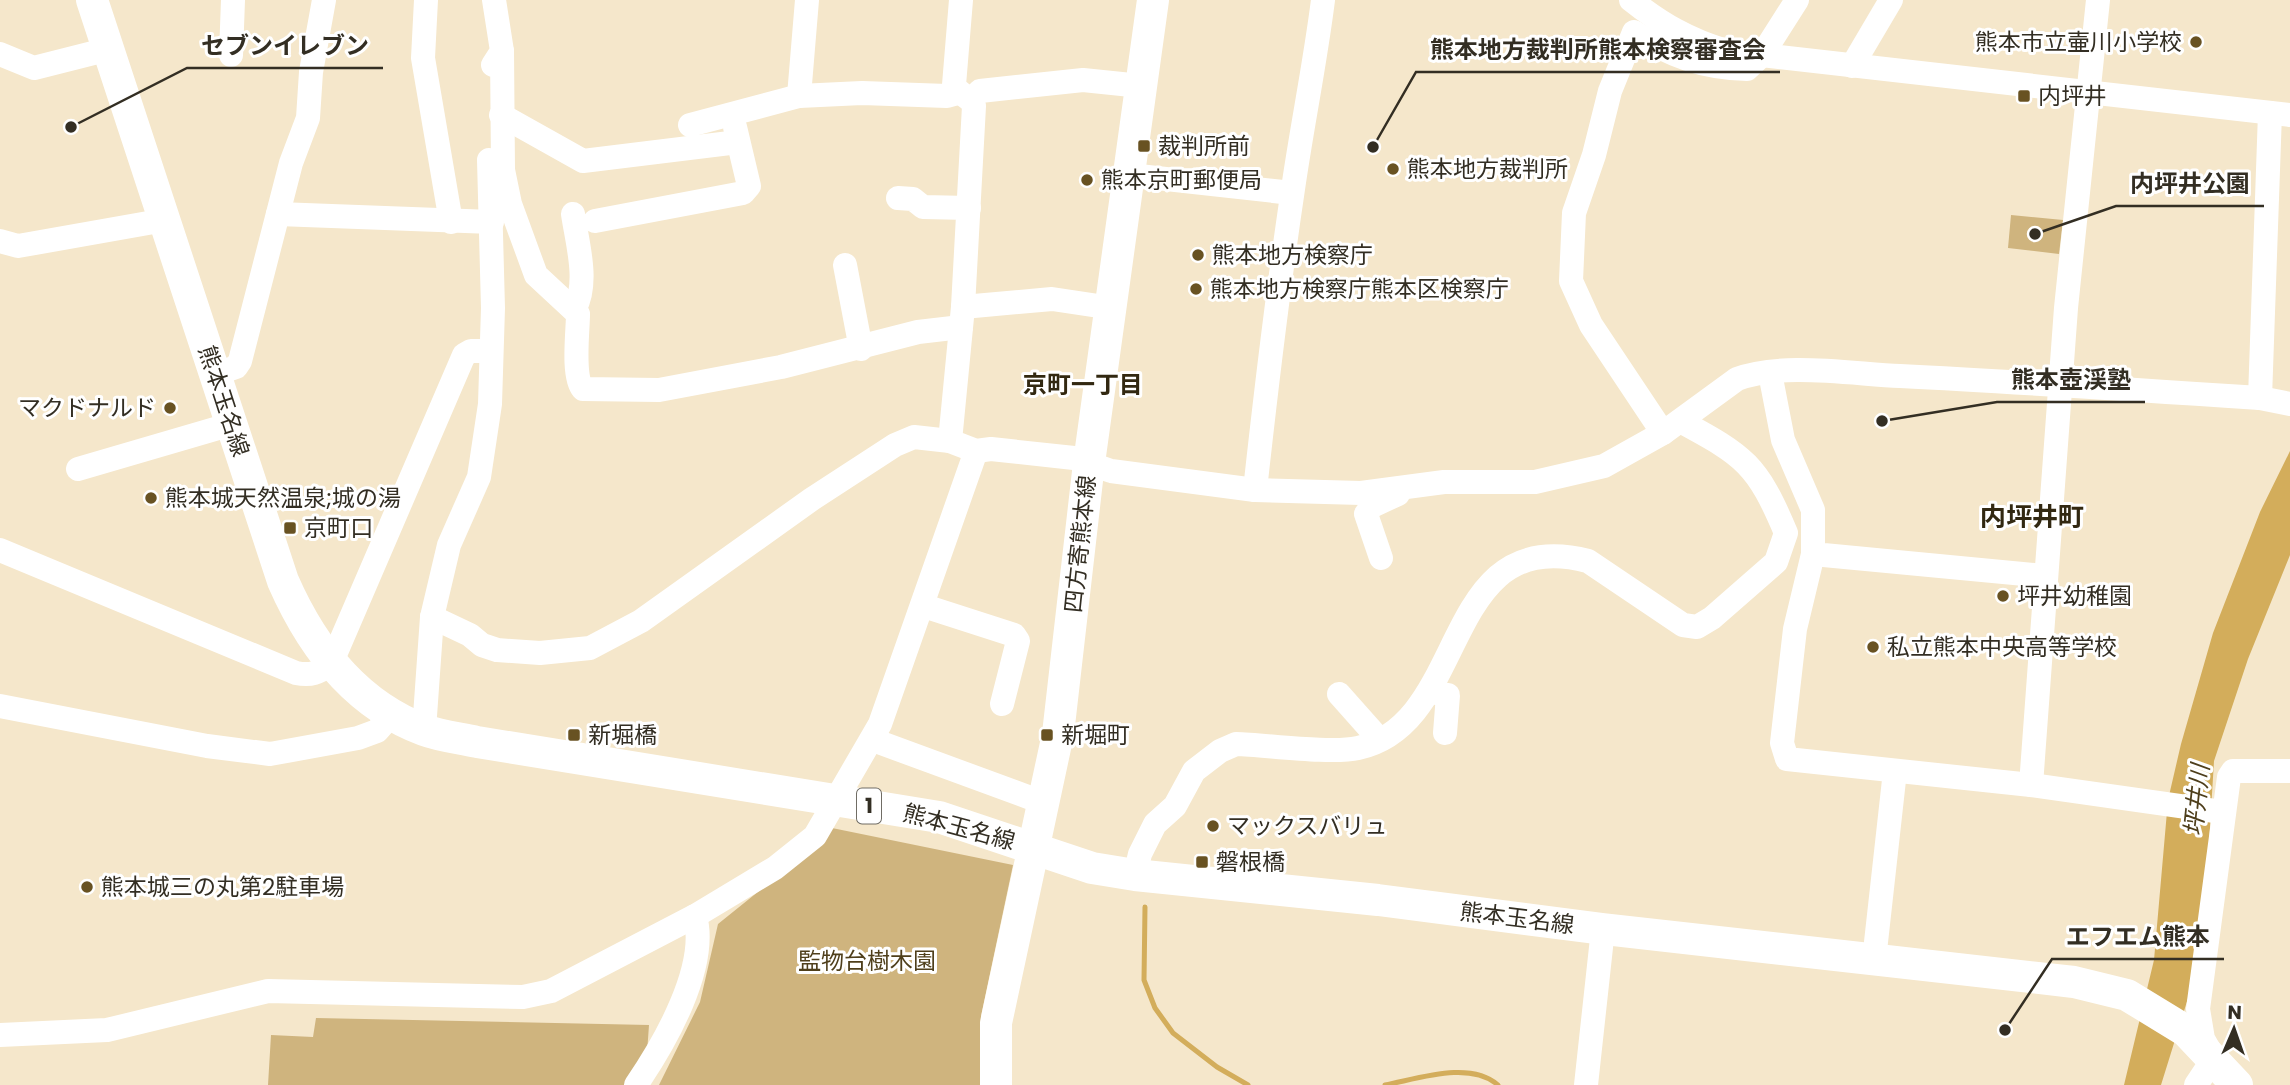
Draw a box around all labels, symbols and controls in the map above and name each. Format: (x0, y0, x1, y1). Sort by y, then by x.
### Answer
callout: セブンイレブン (187, 23, 383, 68)
place label: 熊本市立壷川小学校 (1975, 26, 2182, 58)
callout: 熊本地方裁判所熊本検察審査会 (1416, 27, 1780, 72)
text: セブンイレブン (201, 29, 369, 62)
text: 熊本地方裁判所熊本検察審査会 (1430, 33, 1766, 66)
marker: 熊本市立壷川小学校 (2188, 34, 2204, 50)
place label: 内坪井 (2038, 80, 2107, 112)
marker: 内坪井 (2016, 88, 2032, 104)
place label: 裁判所前 (1158, 130, 1250, 162)
marker: 裁判所前 (1136, 138, 1152, 154)
place label: 熊本地方裁判所 (1407, 153, 1568, 185)
marker: 熊本地方裁判所 (1385, 161, 1401, 177)
callout: 内坪井公園 (2116, 161, 2264, 206)
place label: 熊本京町郵便局 (1101, 164, 1262, 196)
text: 内坪井公園 (2130, 167, 2250, 200)
marker: 熊本京町郵便局 (1079, 172, 1095, 188)
place label: 熊本地方検察庁 (1212, 239, 1373, 271)
marker: 熊本地方検察庁 (1190, 247, 1206, 263)
place label: 熊本地方検察庁熊本区検察庁 (1210, 273, 1509, 305)
marker: 熊本地方検察庁熊本区検察庁 (1188, 281, 1204, 297)
street label: 熊本玉名線 (191, 341, 257, 461)
callout: 熊本壺渓塾 (1997, 357, 2145, 402)
text: 熊本壺渓塾 (2011, 363, 2131, 396)
district label: 京町一丁目 (1023, 368, 1143, 401)
place label: マクドナルド (18, 392, 156, 424)
marker: マクドナルド (162, 400, 178, 416)
street label: 四方寄熊本線 (1057, 474, 1103, 614)
place label: 熊本城天然温泉;城の湯 (165, 482, 401, 514)
marker: 熊本城天然温泉;城の湯 (143, 490, 159, 506)
district label: 内坪井町 (1980, 499, 2084, 535)
place label: 京町口 (304, 512, 373, 544)
marker: 京町口 (282, 520, 298, 536)
place label: 坪井幼稚園 (2017, 580, 2132, 612)
marker: 坪井幼稚園 (1995, 588, 2011, 604)
place label: 私立熊本中央高等学校 (1887, 631, 2117, 663)
marker: 私立熊本中央高等学校 (1865, 639, 1881, 655)
place label: 新堀橋 (588, 719, 657, 751)
place label: 新堀町 (1061, 719, 1130, 751)
marker: 新堀橋 (566, 727, 582, 743)
marker: 新堀町 (1039, 727, 1055, 743)
water label: 坪井川 (2176, 759, 2217, 837)
road number: 1 (857, 788, 881, 824)
street label: 熊本玉名線 (899, 797, 1019, 857)
place label: マックスバリュ (1227, 810, 1387, 842)
marker: マックスバリュ (1205, 818, 1221, 834)
place label: 磐根橋 (1216, 846, 1285, 878)
marker: 磐根橋 (1194, 854, 1210, 870)
place label: 熊本城三の丸第2駐車場 (101, 871, 344, 903)
marker: 熊本城三の丸第2駐車場 (79, 879, 95, 895)
street label: 熊本玉名線 (1458, 895, 1576, 941)
callout: エフエム熊本 (2052, 914, 2224, 959)
text: エフエム熊本 (2066, 920, 2210, 953)
park label: 監物台樹木園 (798, 945, 936, 977)
north arrow (2199, 994, 2269, 1064)
text: N (2227, 999, 2242, 1026)

